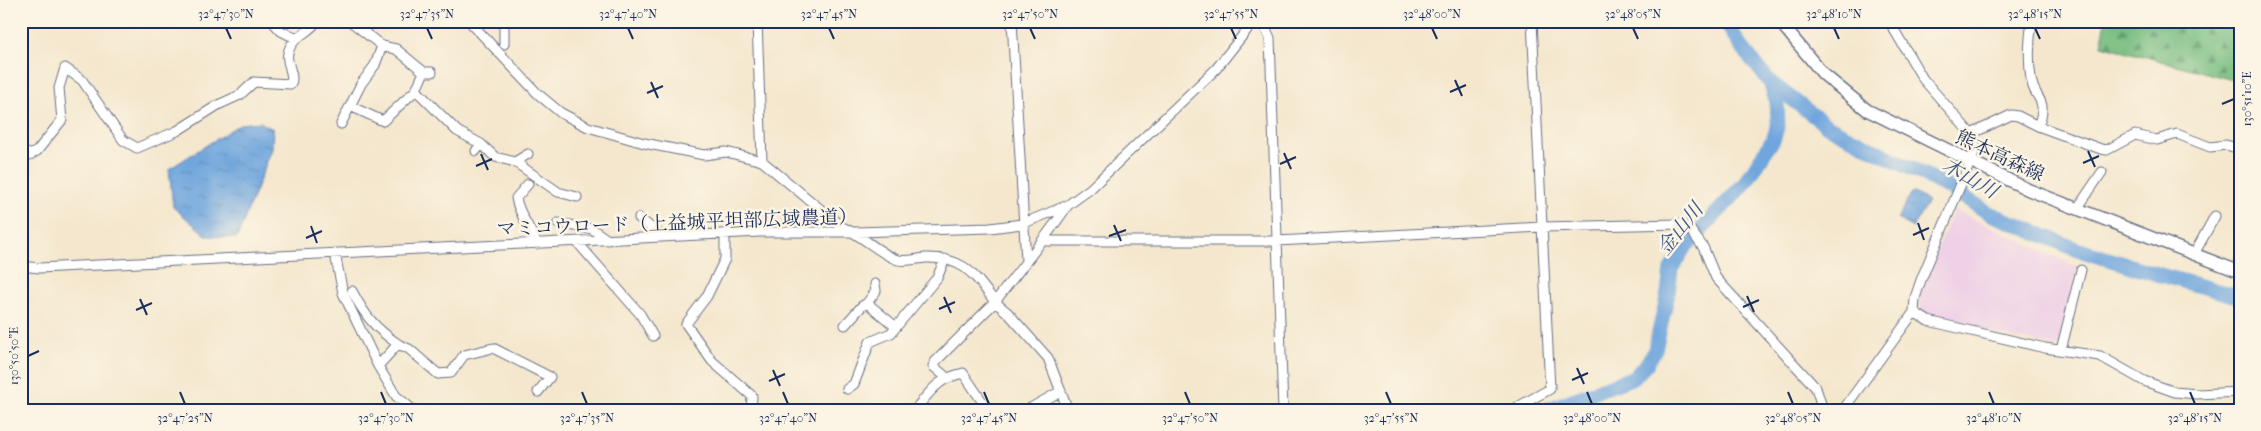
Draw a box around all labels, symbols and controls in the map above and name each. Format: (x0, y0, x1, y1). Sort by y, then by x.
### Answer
text: 32°47'30"N (198, 7, 254, 21)
text: 32°47'35"N (400, 7, 454, 21)
text: 32°47'40"N (599, 7, 657, 21)
text: 32°47'45"N (801, 7, 857, 21)
text: 32°47'50"N (1002, 7, 1058, 21)
text: 32°47'55"N (1204, 7, 1258, 21)
text: 32°48'00"N (1403, 7, 1461, 21)
text: 32°48'05"N (1605, 7, 1661, 21)
text: 32°48'10"N (1806, 7, 1862, 21)
text: 32°48'15"N (2008, 7, 2062, 21)
text: 130°51'10"E (2240, 71, 2254, 127)
street label: 熊本高森線 (1952, 126, 2048, 186)
water label: 木山川 (1938, 153, 2003, 204)
water label: 金山川 (1652, 197, 1709, 260)
street label: マミコウロード（上益城平坦部広域農道） (496, 206, 858, 240)
text: 130°50'50"E (7, 327, 21, 385)
text: 32°47'25"N (157, 411, 213, 425)
text: 32°47'30"N (358, 411, 414, 425)
text: 32°47'35"N (560, 411, 614, 425)
text: 32°47'40"N (759, 411, 817, 425)
text: 32°47'45"N (961, 411, 1017, 425)
text: 32°47'50"N (1162, 411, 1218, 425)
text: 32°47'55"N (1364, 411, 1418, 425)
text: 32°48'00"N (1563, 411, 1621, 425)
text: 32°48'05"N (1765, 411, 1821, 425)
text: 32°48'10"N (1966, 411, 2022, 425)
text: 32°48'15"N (2168, 411, 2222, 425)

